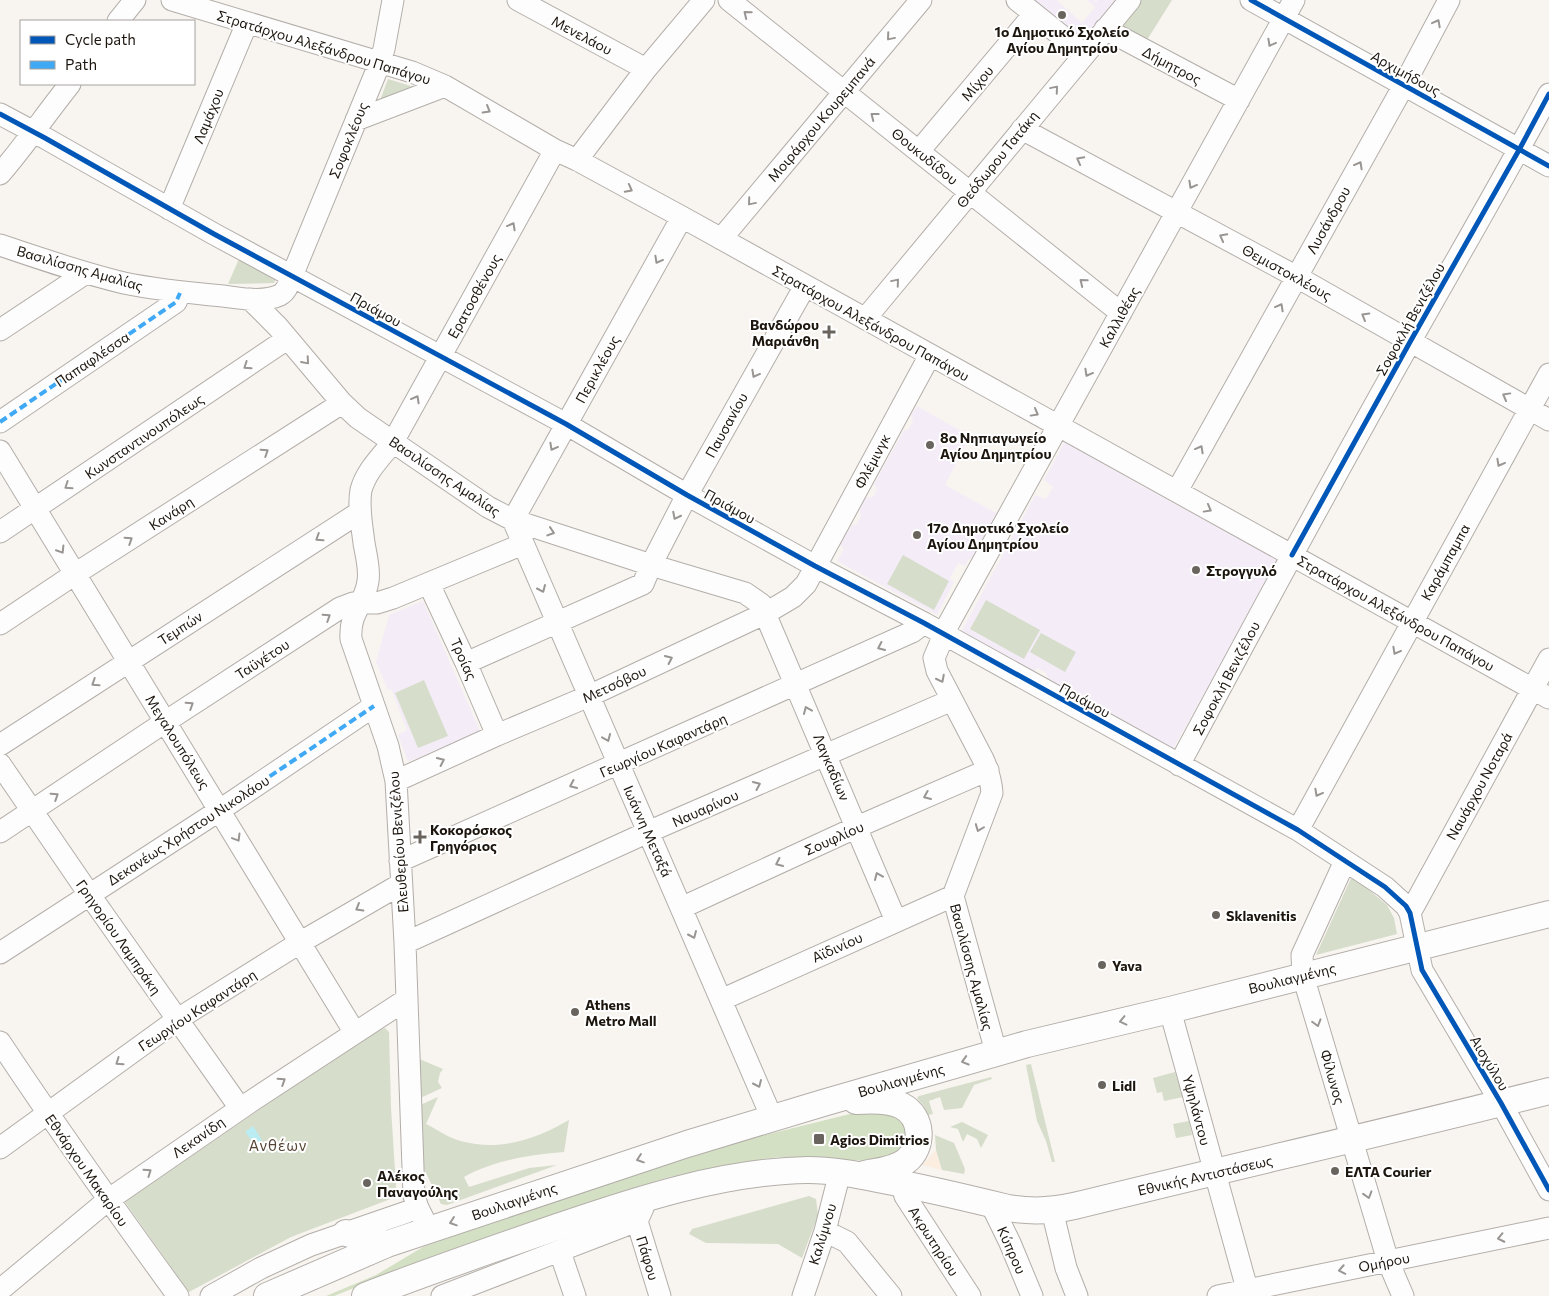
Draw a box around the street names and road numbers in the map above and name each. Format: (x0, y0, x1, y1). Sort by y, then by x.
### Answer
street label: Στρατάρχου Αλεξάνδρου Παπάγου (215, 6, 433, 88)
street label: Μενελάου (549, 12, 615, 58)
street label: Δήμητρος (1140, 42, 1204, 88)
street label: Αρχιμήδους (1368, 47, 1444, 99)
street label: Μοιράρχου Κουρεμπανά (764, 53, 878, 185)
street label: Μίχου (957, 62, 997, 104)
street label: Λαμάχου (189, 86, 227, 146)
street label: Σοφοκλέους (325, 99, 371, 181)
street label: Θεόδωρου Τατάκη (953, 107, 1041, 211)
street label: Θουκυδίδου (888, 124, 962, 188)
street label: Λυσάνδρου (1302, 183, 1354, 257)
street label: Θεμιστοκλέους (1239, 240, 1335, 304)
street label: Βασιλίσσης Αμαλίας (15, 242, 145, 294)
street label: Ερατοσθένους (444, 251, 504, 341)
street label: Σοφοκλή Βενιζέλου (1372, 260, 1448, 378)
street label: Στρατάρχου Αλεξάνδρου Παπάγου (770, 262, 973, 384)
street label: Καλλιθέας (1095, 283, 1143, 351)
street label: Πριάμου (347, 288, 405, 330)
street label: Παπαφλέσσα (51, 328, 133, 390)
street label: Περικλέους (571, 332, 623, 406)
street label: Παυσανίου (701, 389, 751, 461)
street label: Κωνσταντινουπόλεως (81, 390, 207, 482)
street label: Φλέμινγκ (850, 430, 894, 491)
street label: Βασιλίσσης Αμαλίας (386, 432, 504, 520)
street label: Πριάμου (701, 485, 759, 527)
street label: Κανάρη (146, 492, 196, 534)
street label: Καράμπαμπα (1417, 521, 1473, 603)
street label: Στρατάρχου Αλεξάνδρου Παπάγου (1295, 552, 1498, 674)
street label: Τεμπών (155, 607, 205, 649)
street label: Σοφοκλή Βενιζέλου (1189, 618, 1263, 738)
street label: Ταϋγέτου (232, 635, 292, 683)
street label: Τροίας (447, 635, 481, 683)
street label: Μετσόβου (579, 662, 649, 706)
street label: Πριάμου (1056, 679, 1114, 721)
street label: Μεγαλουπόλεως (142, 692, 214, 792)
street label: Γεωργίου Καφαντάρη (597, 709, 729, 781)
street label: Ναυάρχου Νοταρά (1442, 729, 1516, 843)
street label: Λαγκαδίων (810, 731, 854, 803)
street label: Δεκανέως Χρήστου Νικολάου (104, 771, 272, 889)
street label: Ελευθερίου Βενιζέλου (385, 771, 411, 913)
street label: Ιωάννη Μεταξά (620, 782, 676, 880)
street label: Ναυαρίνου (669, 786, 741, 830)
street label: Σουφλίου (802, 817, 866, 859)
street label: Γρηγορίου Λαμπράκη (73, 876, 165, 998)
street label: Βασιλίσσης Αμαλίας (947, 902, 997, 1032)
street label: Αϊδινίου (809, 928, 865, 966)
street label: Βουλιαγμένης (1247, 959, 1337, 997)
street label: Γεωργίου Καφαντάρη (135, 965, 259, 1055)
street label: Αισχύλου (1467, 1032, 1513, 1094)
street label: Φίλωνος (1317, 1048, 1349, 1106)
street label: Βουλιαγμένης (856, 1060, 946, 1100)
street label: Υψηλάντου (1179, 1073, 1215, 1147)
street label: Εθνάρχου Μακαρίου (42, 1111, 132, 1229)
street label: Λεκανίδη (168, 1113, 228, 1161)
street label: Εθνικής Αντιστάσεως (1136, 1151, 1274, 1199)
street label: Βουλιαγμένης (469, 1178, 559, 1224)
street label: Καλύμνου (805, 1201, 839, 1267)
street label: Ακρωτηρίου (905, 1203, 963, 1279)
street label: Κύπρου (994, 1224, 1030, 1276)
street label: Πάφου (633, 1234, 663, 1282)
street label: Ομήρου (1357, 1249, 1411, 1275)

